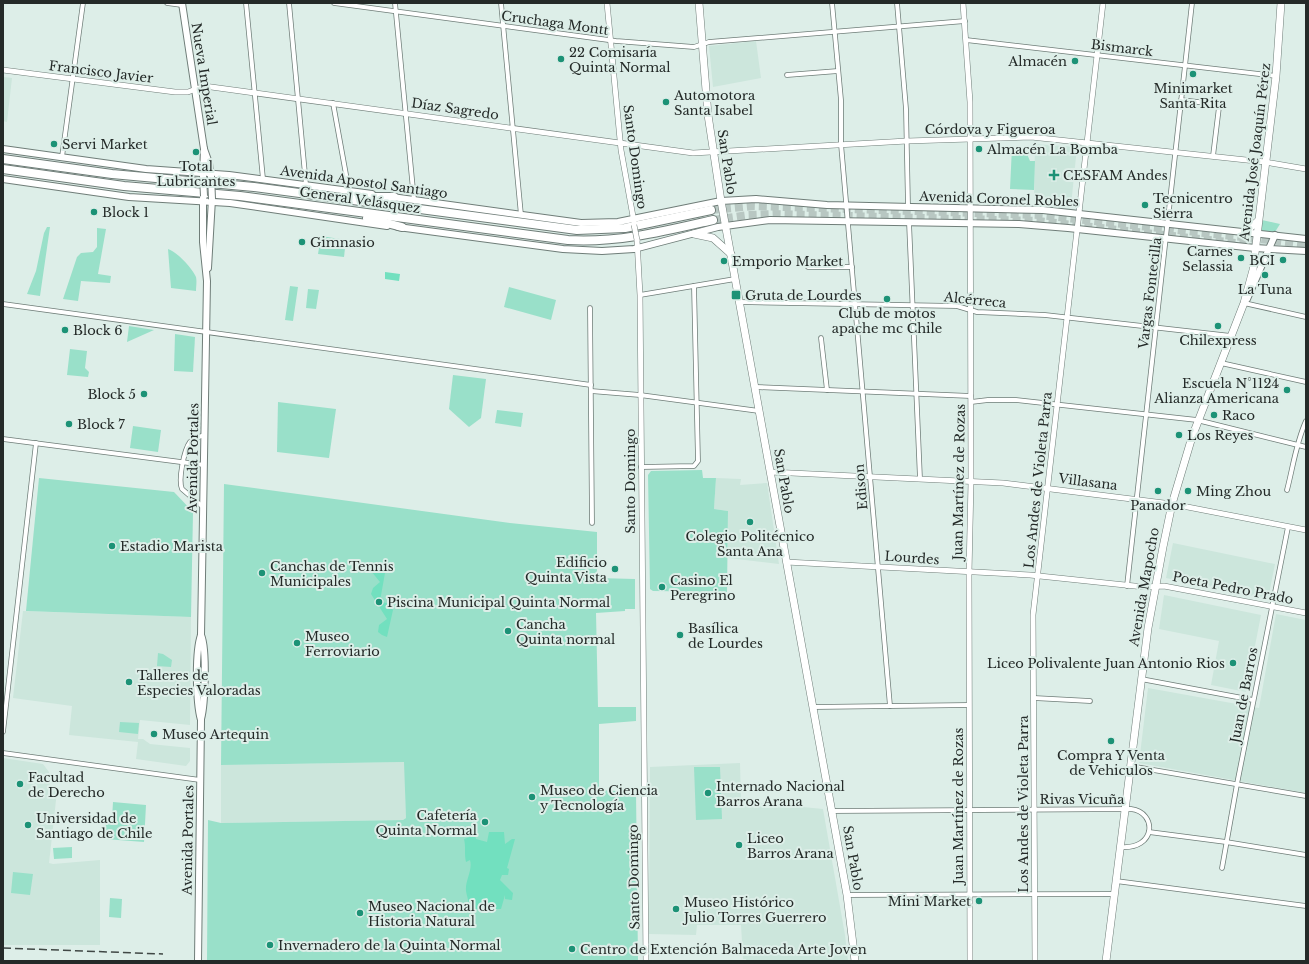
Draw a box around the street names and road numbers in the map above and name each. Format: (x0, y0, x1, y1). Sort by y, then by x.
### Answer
street label: Cruchaga Montt (500, 7, 610, 39)
street label: Nueva Imperial (187, 21, 221, 127)
street label: Bismarck (1090, 36, 1154, 60)
street label: Francisco Javier (48, 57, 155, 87)
street label: Avenida José Joaquín Pérez (1236, 62, 1274, 243)
street label: Díaz Sagredo (410, 94, 500, 124)
street label: Santo Domingo (619, 104, 651, 210)
street label: Córdova y Figueroa (925, 121, 1056, 138)
street label: San Pablo (713, 128, 741, 196)
street label: Avenida Apostol Santiago (278, 162, 449, 202)
street label: General Velásquez (299, 183, 421, 217)
street label: Avenida Coronel Robles (918, 188, 1079, 210)
street label: Vargas Fontecilla (1135, 236, 1165, 351)
street label: Alcérreca (942, 288, 1008, 312)
street label: Los Andes de Violeta Parra (1020, 390, 1056, 569)
street label: Avenida Portales (184, 403, 202, 514)
street label: Juan Martínez de Rozas (949, 403, 969, 562)
street label: Santo Domingo (622, 428, 639, 534)
street label: San Pablo (770, 447, 798, 515)
street label: Edison (851, 463, 871, 511)
street label: Villasana (1056, 470, 1119, 494)
street label: Avenida Mapocho (1125, 526, 1163, 649)
street label: Lourdes (884, 548, 940, 568)
street label: Poeta Pedro Prado (1171, 568, 1295, 608)
street label: Juan de Barros (1226, 646, 1262, 746)
street label: Los Andes de Violeta Parra (1015, 715, 1032, 893)
street label: Juan Martínez de Rozas (950, 728, 967, 886)
street label: Avenida Portales (179, 785, 197, 896)
street label: Rivas Vicuña (1039, 791, 1125, 808)
street label: Santo Domingo (625, 824, 643, 930)
street label: San Pablo (839, 824, 867, 892)

